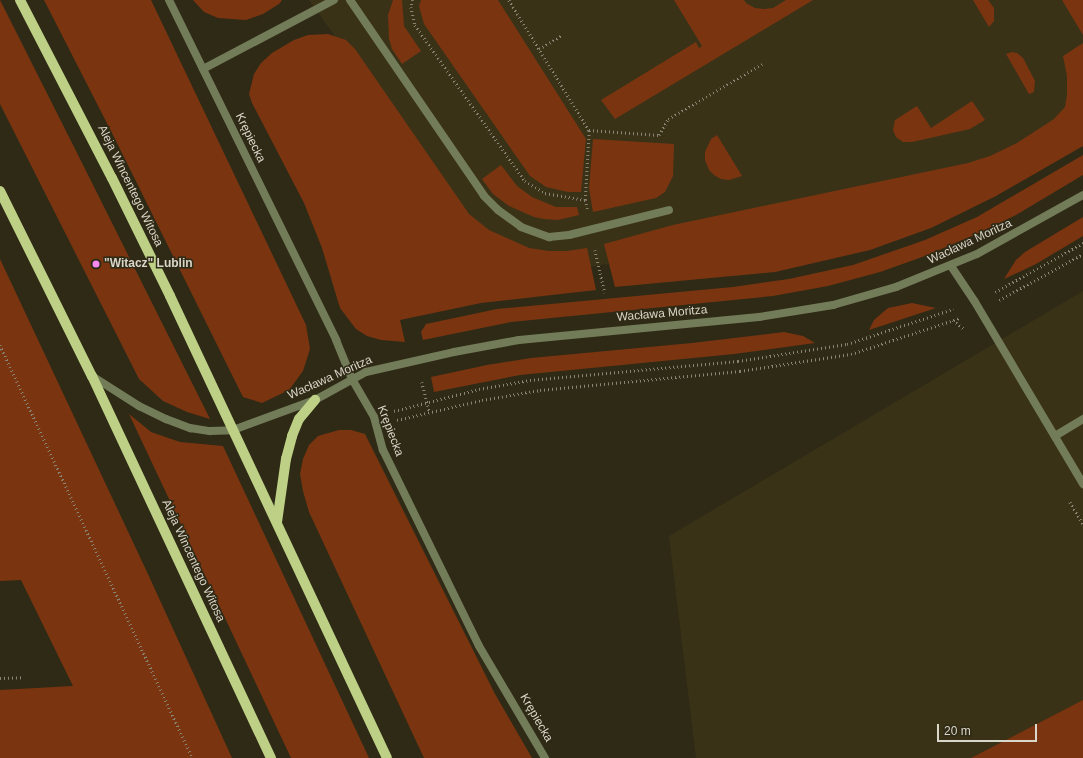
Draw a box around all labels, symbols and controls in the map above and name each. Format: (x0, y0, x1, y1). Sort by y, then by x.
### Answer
street label: Krępiecka (232, 111, 268, 165)
street label: Aleja Wincentego Witosa (94, 123, 166, 249)
street label: Wacława Moritza (926, 216, 1014, 268)
place label: "Witacz" Lublin (104, 257, 193, 271)
marker: "Witacz" Lublin (91, 259, 101, 269)
street label: Wacława Moritza (616, 303, 708, 325)
street label: Wacława Moritza (286, 353, 374, 403)
street label: Krępiecka (374, 404, 406, 458)
street label: Aleja Wincentego Witosa (158, 498, 228, 624)
street label: Krępiecka (516, 691, 556, 745)
scale bar (939, 716, 1039, 742)
text: 20 m (944, 724, 971, 738)

